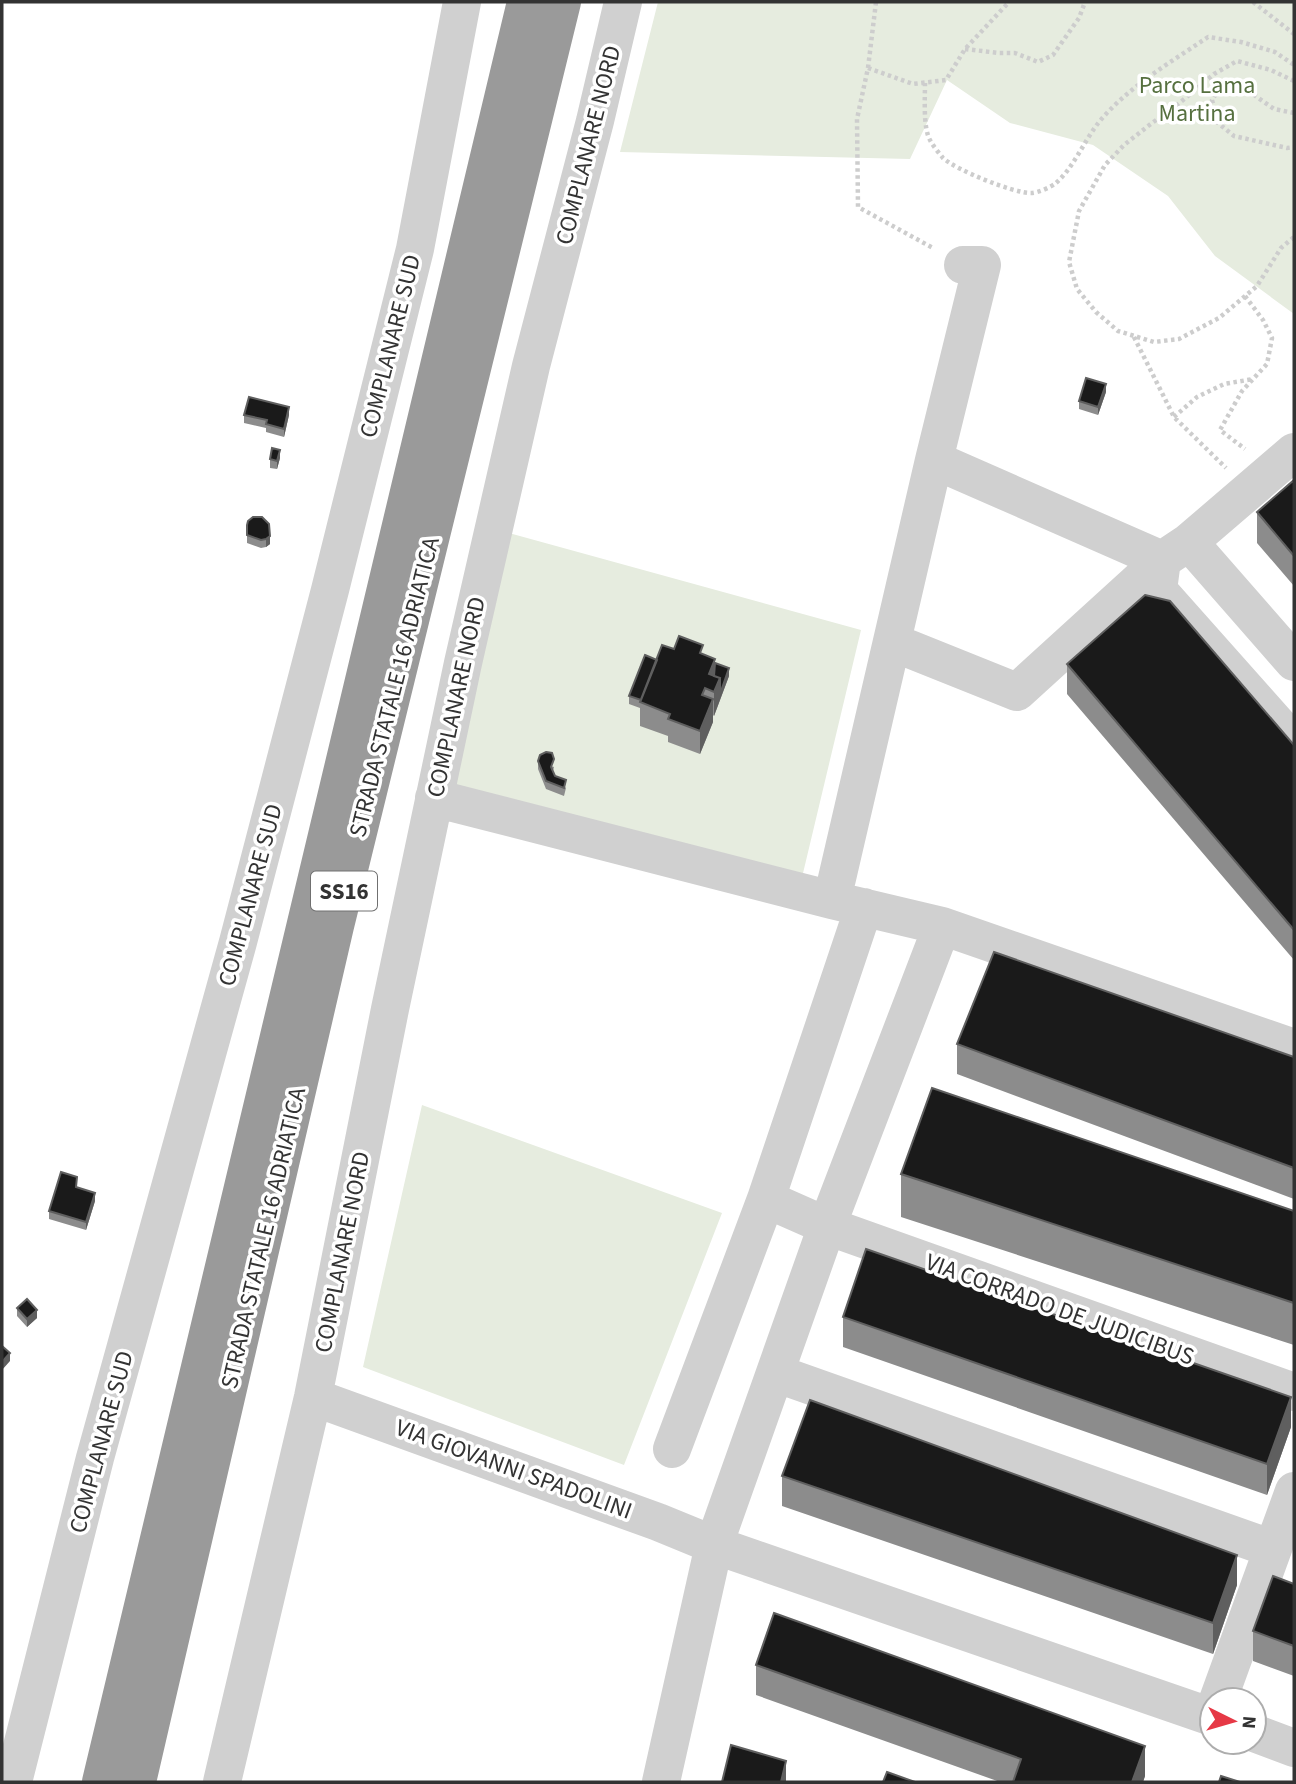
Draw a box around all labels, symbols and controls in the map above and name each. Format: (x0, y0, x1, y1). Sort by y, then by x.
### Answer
street label: COMPLANARE NORD (547, 42, 630, 248)
park label: Parco Lama Martina (1139, 68, 1255, 131)
street label: COMPLANARE SUD (351, 251, 430, 441)
street label: STRADA STATALE 16 ADRIATICA (340, 533, 449, 841)
street label: COMPLANARE NORD (418, 594, 495, 801)
street label: COMPLANARE SUD (209, 800, 292, 990)
road number: SS16 (311, 872, 377, 911)
street label: STRADA STATALE 16 ADRIATICA (212, 1084, 315, 1392)
street label: COMPLANARE NORD (306, 1148, 379, 1356)
street label: VIA CORRADO DE JUDICIBUS (921, 1245, 1199, 1374)
street label: COMPLANARE SUD (60, 1347, 143, 1537)
street label: VIA GIOVANNI SPADOLINI (391, 1410, 637, 1529)
north arrow (1198, 1686, 1268, 1756)
text: N (1234, 1715, 1262, 1730)

